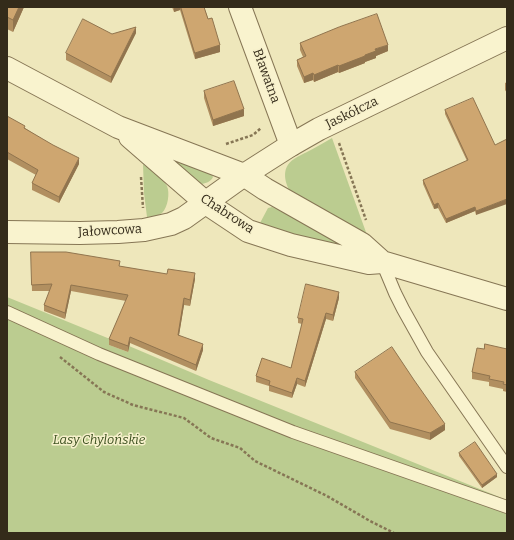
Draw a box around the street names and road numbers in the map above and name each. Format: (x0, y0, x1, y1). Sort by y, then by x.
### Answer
street label: Bławatna (249, 47, 283, 105)
street label: Jaskółcza (323, 94, 381, 132)
street label: Chabrowa (197, 191, 257, 237)
street label: Jałowcowa (78, 222, 142, 240)

